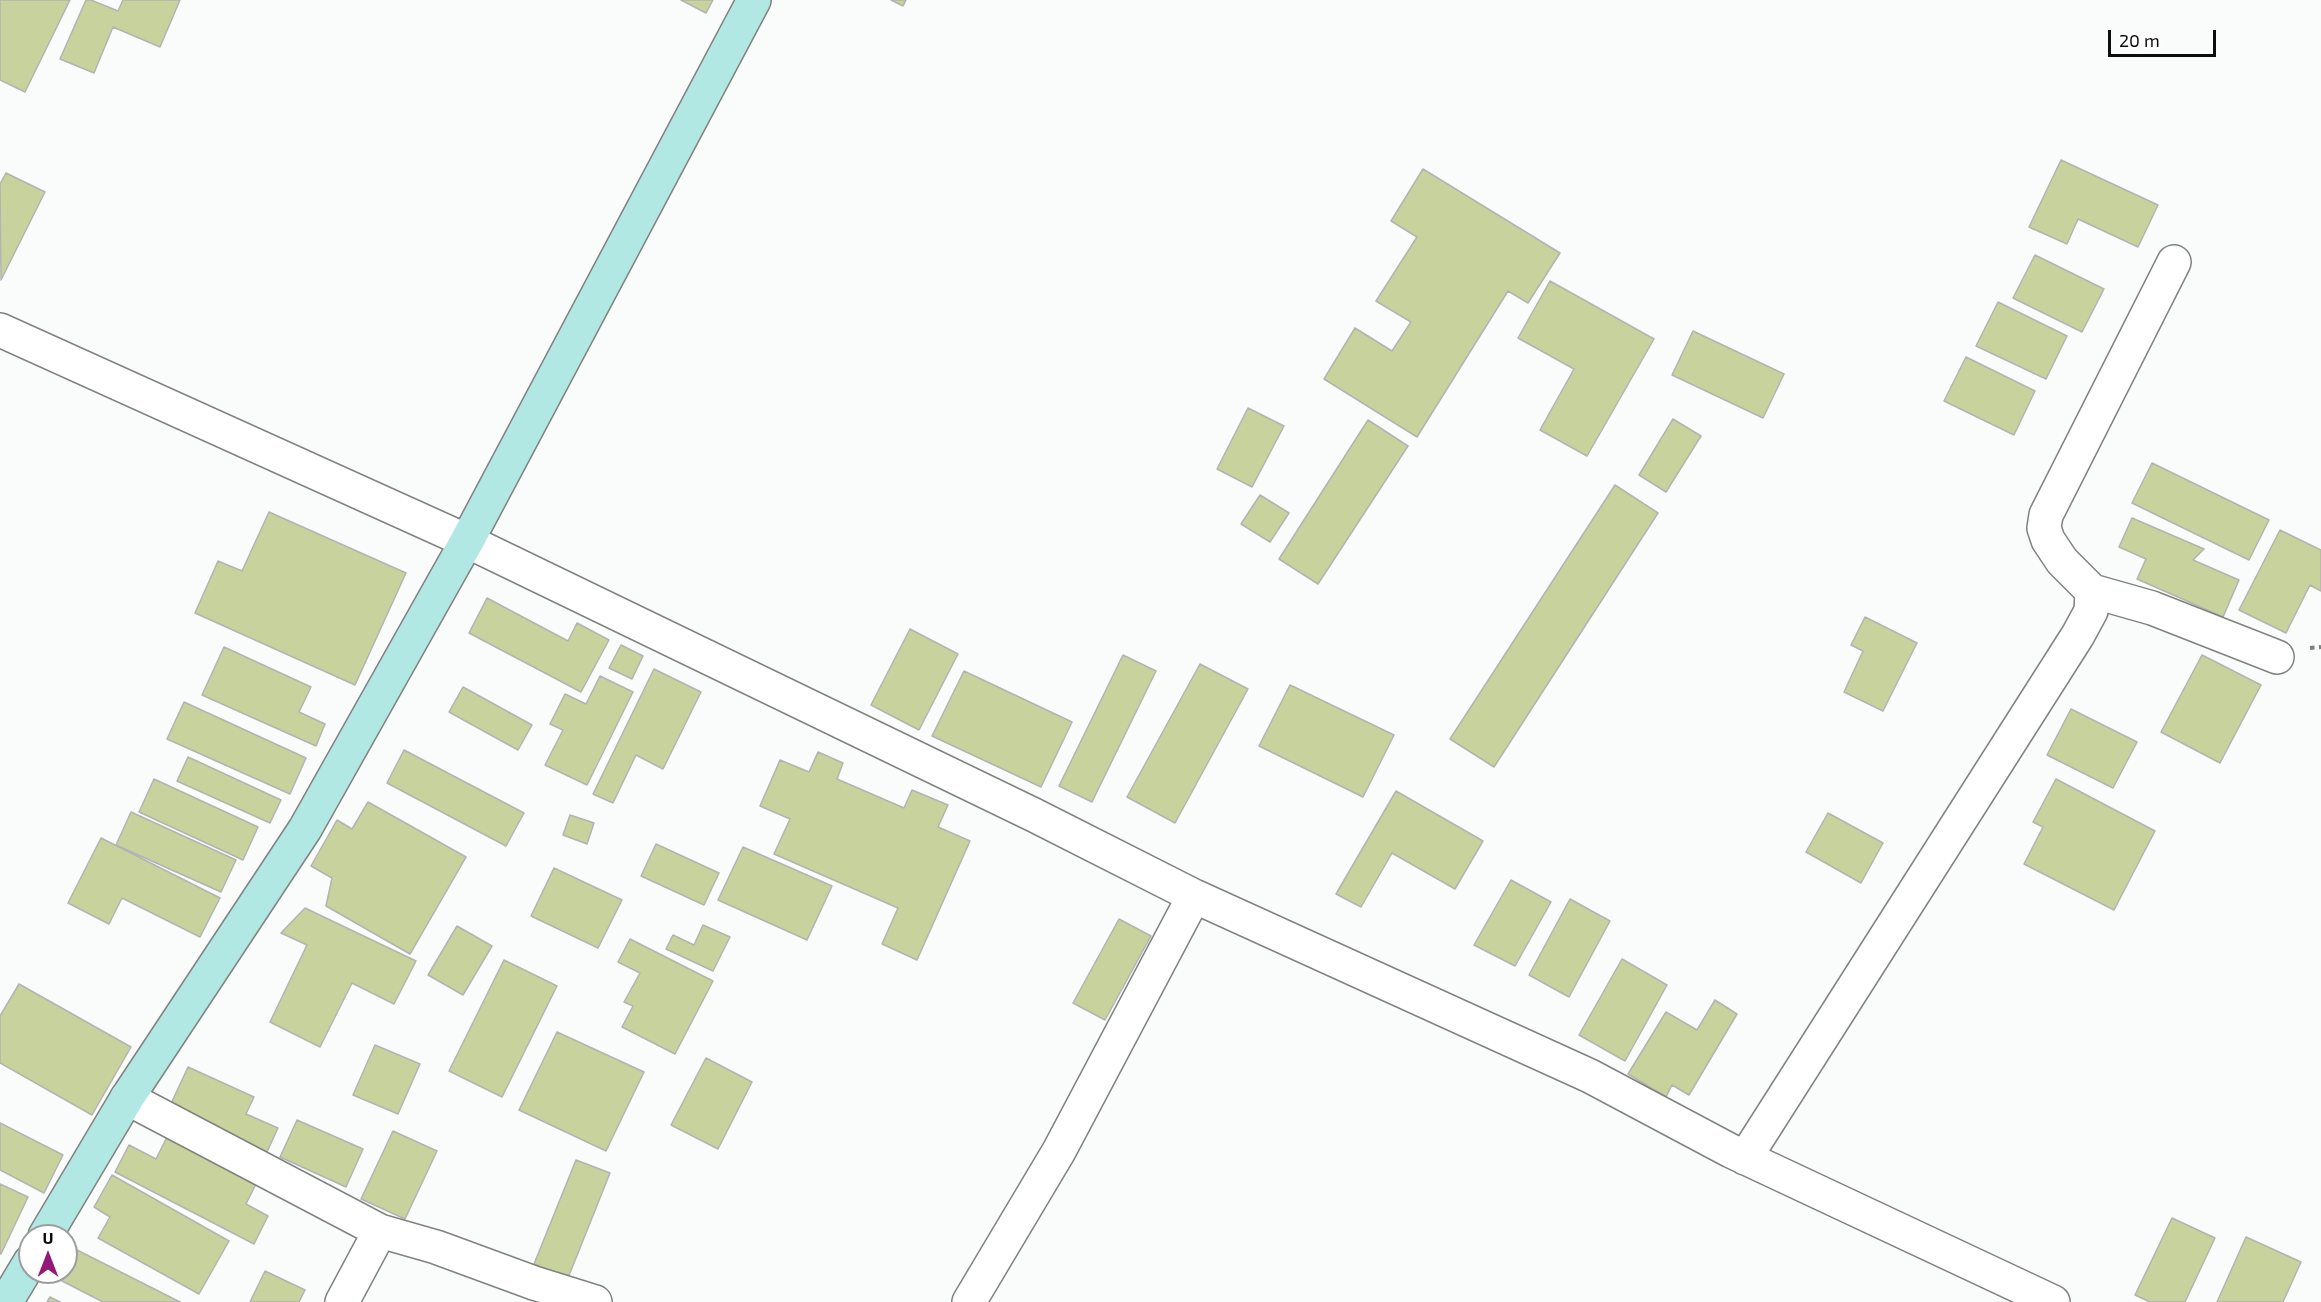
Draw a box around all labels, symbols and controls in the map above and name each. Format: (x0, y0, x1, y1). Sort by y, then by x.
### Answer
scale bar (2111, 18, 2219, 56)
text: 20 m (2119, 29, 2160, 51)
north arrow (18, 1224, 78, 1284)
text: U (43, 1228, 53, 1247)

